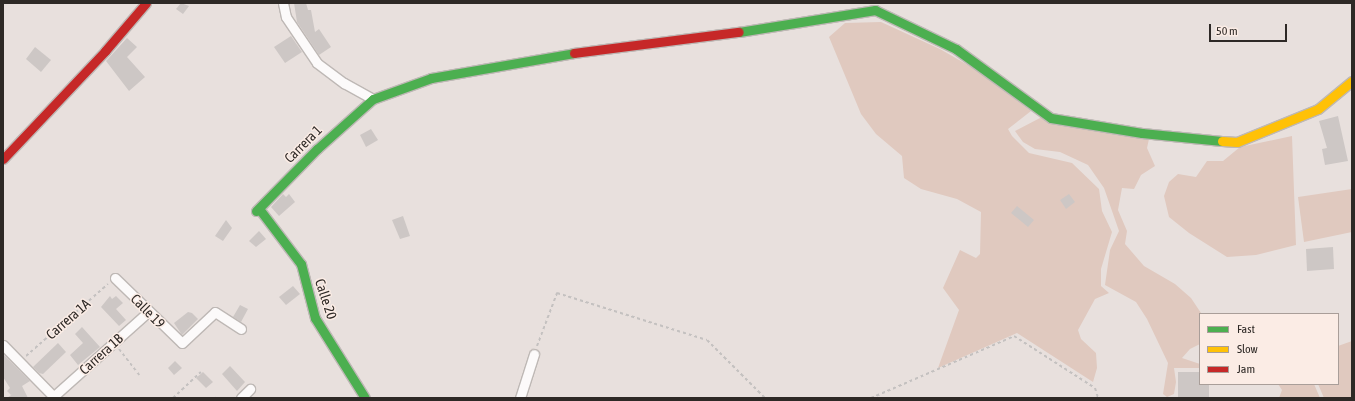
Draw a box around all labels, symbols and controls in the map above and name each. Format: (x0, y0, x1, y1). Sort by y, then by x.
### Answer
scale bar (1211, 16, 1289, 42)
text: 50 m (1216, 24, 1238, 38)
street label: Carrera 1 (281, 122, 325, 166)
street label: Calle 20 (312, 277, 340, 321)
street label: Calle 19 (127, 290, 169, 332)
street label: Carrera 1A (42, 295, 94, 343)
legend (1199, 313, 1339, 385)
text: Fast (1237, 322, 1255, 336)
street label: Carrera 1B (76, 330, 126, 378)
text: Slow (1237, 342, 1258, 356)
text: Jam (1237, 362, 1255, 376)

